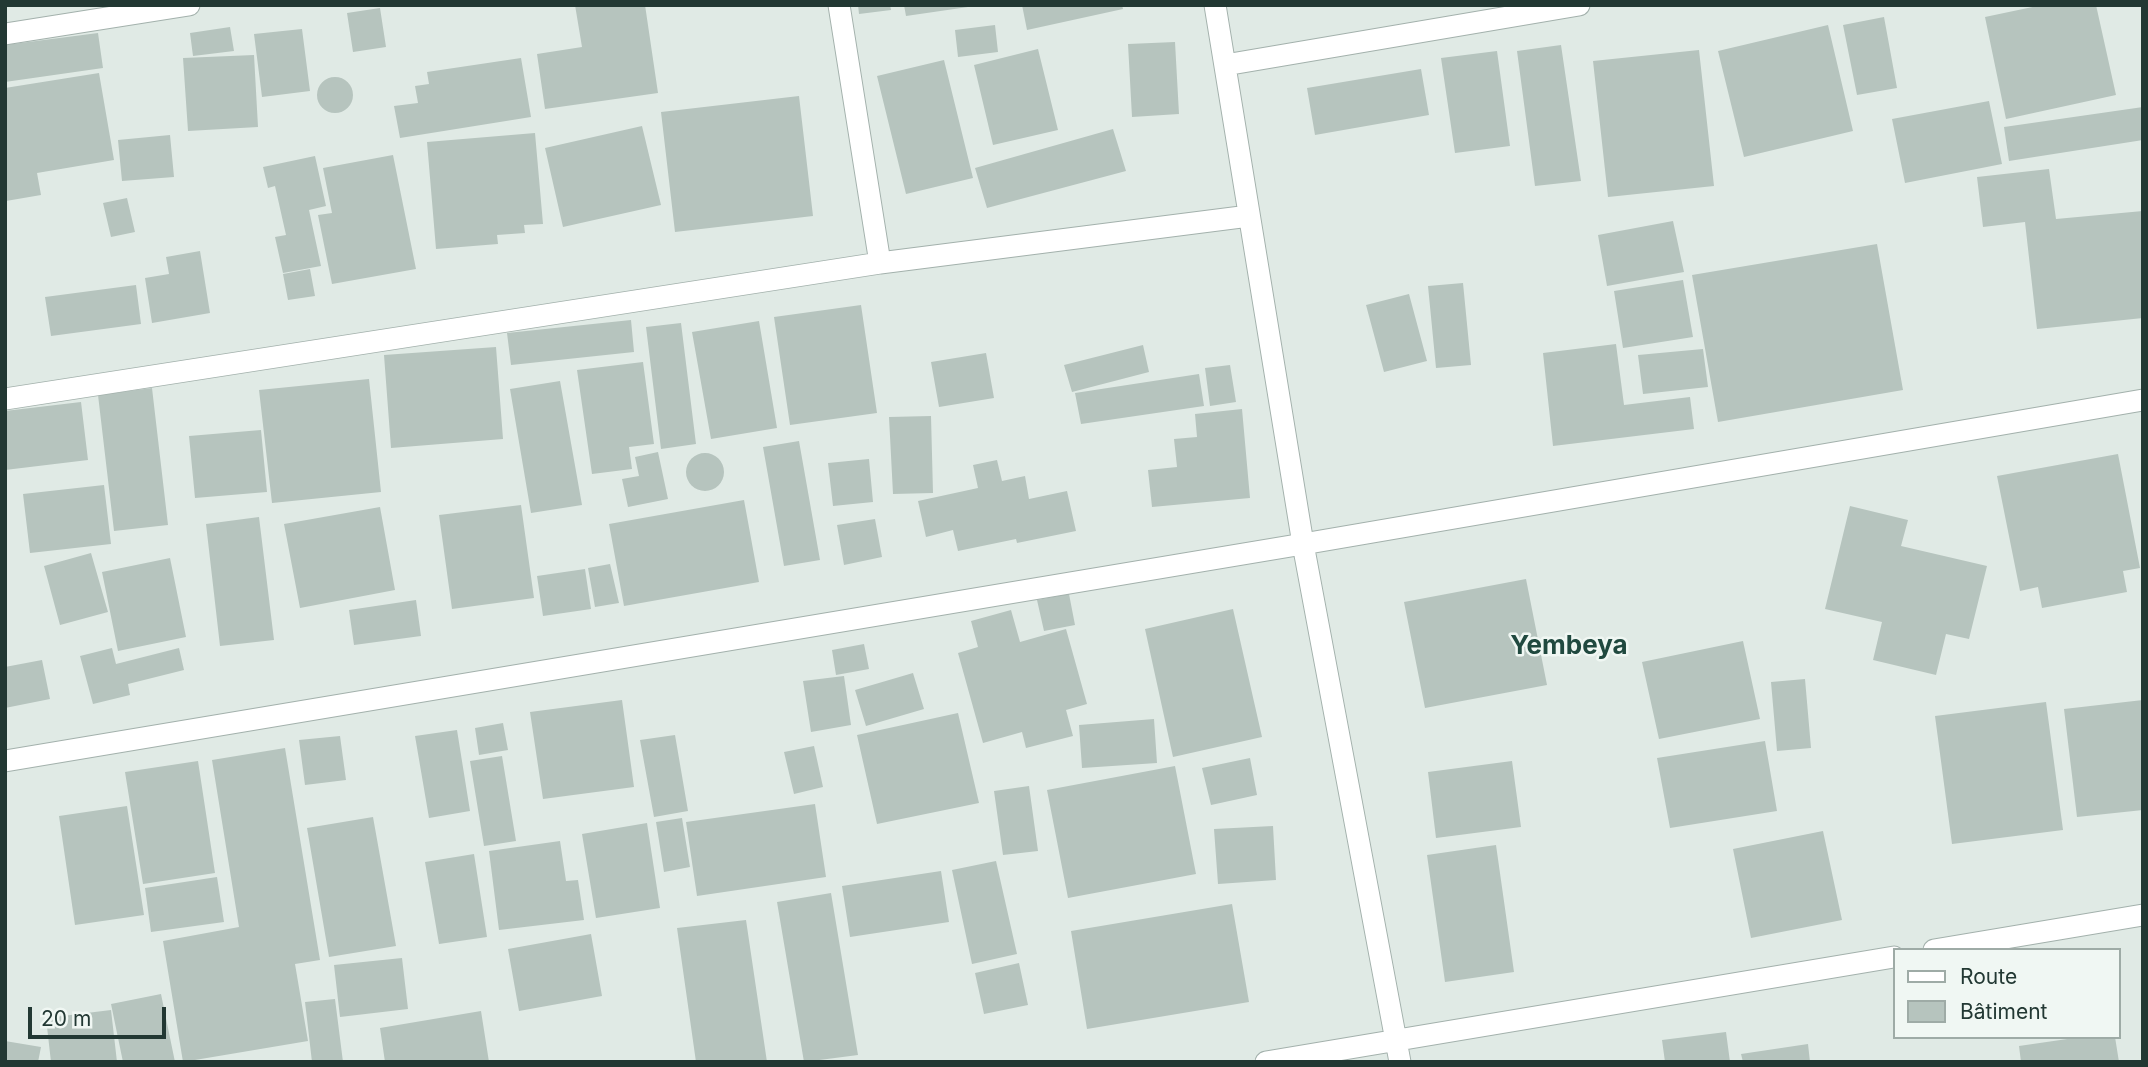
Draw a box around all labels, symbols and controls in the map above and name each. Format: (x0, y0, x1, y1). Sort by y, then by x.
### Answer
district label: Yembeya (1510, 630, 1628, 662)
legend (1892, 948, 2120, 1039)
text: Route (1960, 964, 2017, 989)
scale bar (32, 993, 170, 1038)
text: Bâtiment (1960, 999, 2047, 1024)
text: 20 m (41, 1006, 91, 1031)

